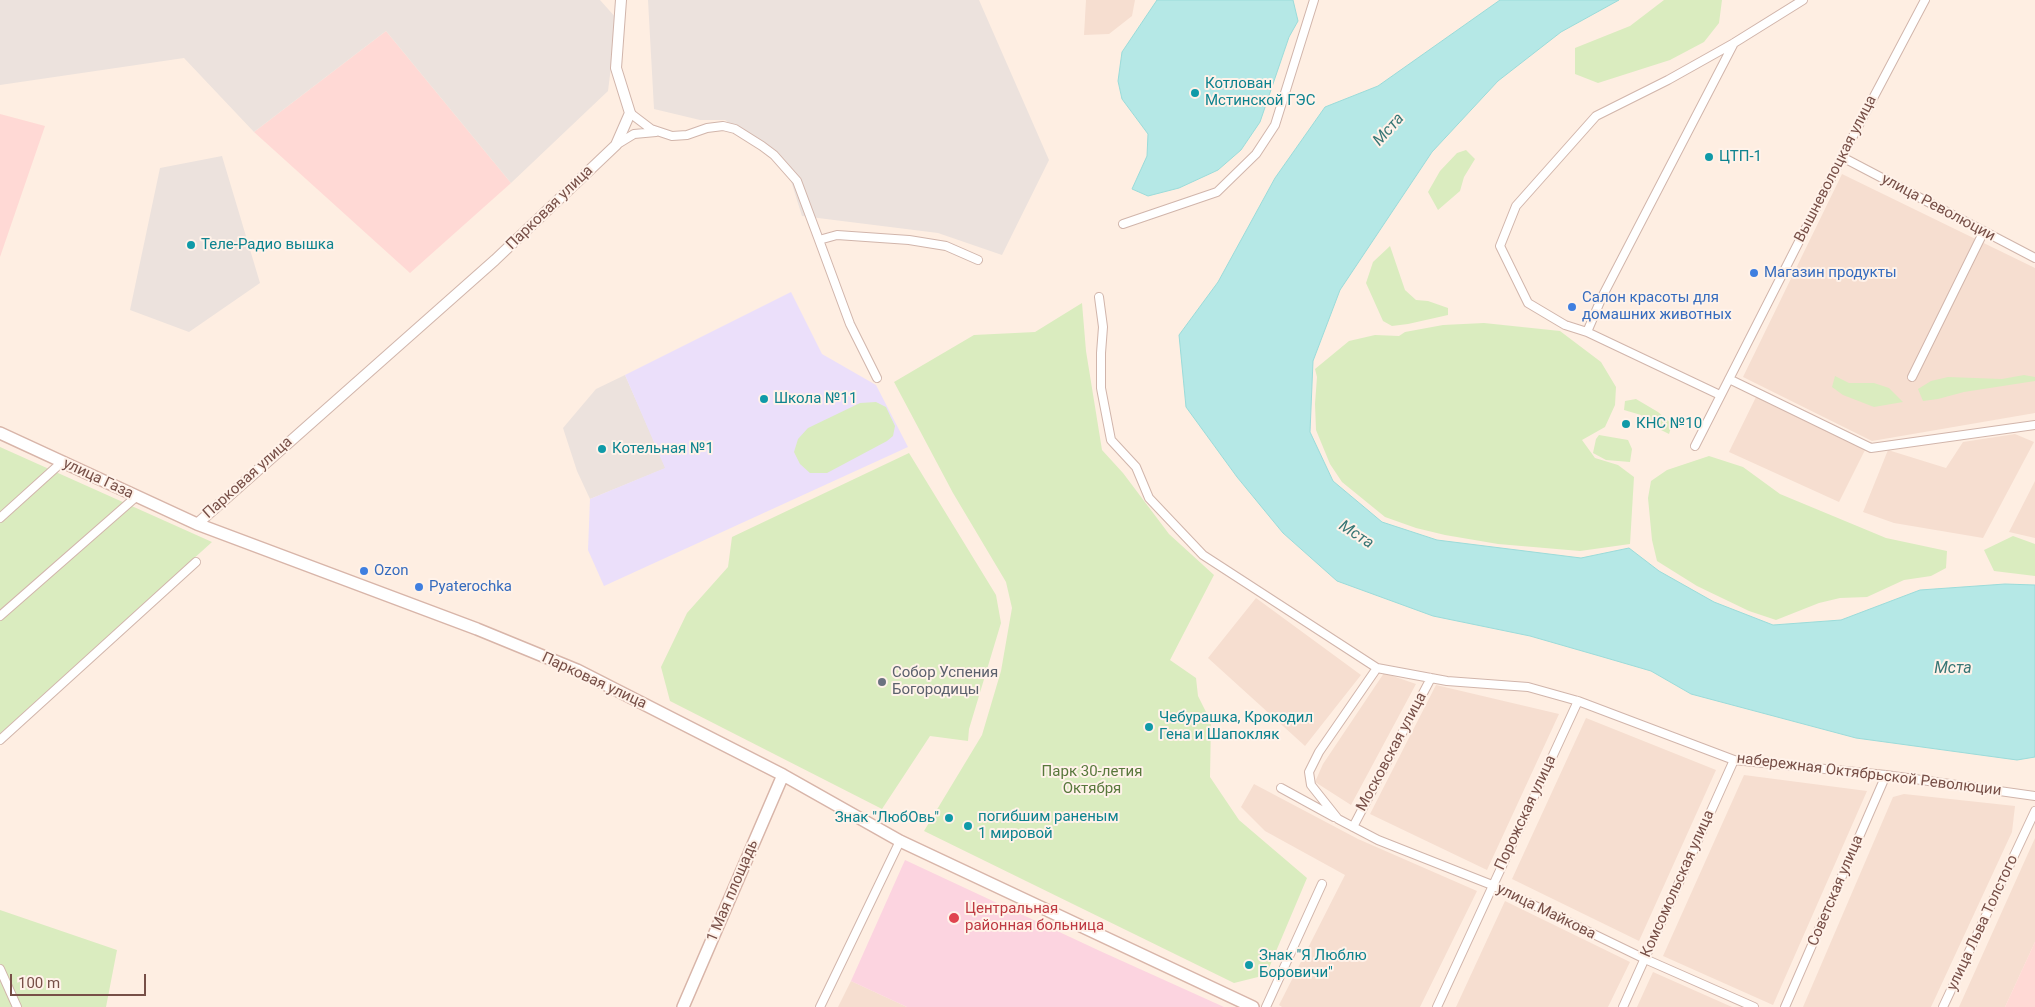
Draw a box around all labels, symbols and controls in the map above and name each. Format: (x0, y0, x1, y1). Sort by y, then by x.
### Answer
place label: Котлован Мстинской ГЭС (1205, 75, 1315, 110)
marker: Котлован Мстинской ГЭС (1189, 87, 1201, 99)
street label: Вышневолоцкая улица (1791, 93, 1881, 245)
water label: Мста (1369, 110, 1409, 150)
place label: ЦТП-1 (1719, 148, 1762, 166)
marker: ЦТП-1 (1703, 151, 1715, 163)
street label: Парковая улица (503, 162, 597, 254)
street label: улица Революции (1878, 170, 1998, 246)
place label: Теле-Радио вышка (201, 236, 334, 254)
marker: Теле-Радио вышка (185, 239, 197, 251)
place label: Магазин продукты (1764, 264, 1897, 282)
marker: Магазин продукты (1748, 267, 1760, 279)
place label: Салон красоты для домашних животных (1582, 289, 1732, 324)
marker: Салон красоты для домашних животных (1566, 301, 1578, 313)
place label: Школа №11 (774, 390, 857, 408)
marker: Школа №11 (758, 393, 770, 405)
place label: КНС №10 (1636, 415, 1702, 433)
marker: КНС №10 (1620, 418, 1632, 430)
street label: Парковая улица (200, 433, 296, 523)
place label: Котельная №1 (612, 440, 714, 458)
marker: Котельная №1 (596, 443, 608, 455)
street label: улица Газа (60, 455, 136, 503)
water label: Мста (1335, 517, 1377, 553)
place label: Ozon (374, 562, 408, 580)
marker: Ozon (358, 565, 370, 577)
place label: Pyaterochka (429, 578, 512, 596)
marker: Pyaterochka (413, 581, 425, 593)
street label: Парковая улица (539, 649, 649, 713)
water label: Мста (1934, 659, 1972, 679)
place label: Собор Успения Богородицы (892, 664, 998, 699)
marker: Собор Успения Богородицы (876, 676, 888, 688)
street label: Московская улица (1353, 690, 1431, 814)
place label: Чебурашка, Крокодил Гена и Шапокляк (1159, 709, 1313, 744)
marker: Чебурашка, Крокодил Гена и Шапокляк (1143, 721, 1155, 733)
street label: набережная Октябрьской Революции (1736, 750, 2002, 800)
street label: Порожская улица (1491, 753, 1561, 873)
park label: Парк 30-летия Октября (1042, 763, 1142, 798)
place label: погибшим раненым 1 мировой (978, 808, 1119, 843)
street label: Комсомольская улица (1637, 808, 1719, 960)
place label: Знак "ЛюбОвь" (835, 809, 939, 827)
marker: Знак "ЛюбОвь" (943, 812, 955, 824)
marker: погибшим раненым 1 мировой (962, 820, 974, 832)
street label: Советская улица (1805, 833, 1867, 949)
street label: 1 Мая площадь (703, 837, 763, 945)
street label: улица Льва Толстого (1944, 852, 2022, 994)
street label: улица Майкова (1493, 880, 1599, 944)
place label: Центральная районная больница (965, 900, 1104, 935)
marker: Центральная районная больница (947, 911, 961, 925)
place label: Знак "Я Люблю Боровичи" (1259, 947, 1367, 982)
marker: Знак "Я Люблю Боровичи" (1243, 959, 1255, 971)
scale bar (12, 964, 149, 996)
text: 100 m (18, 974, 60, 992)

